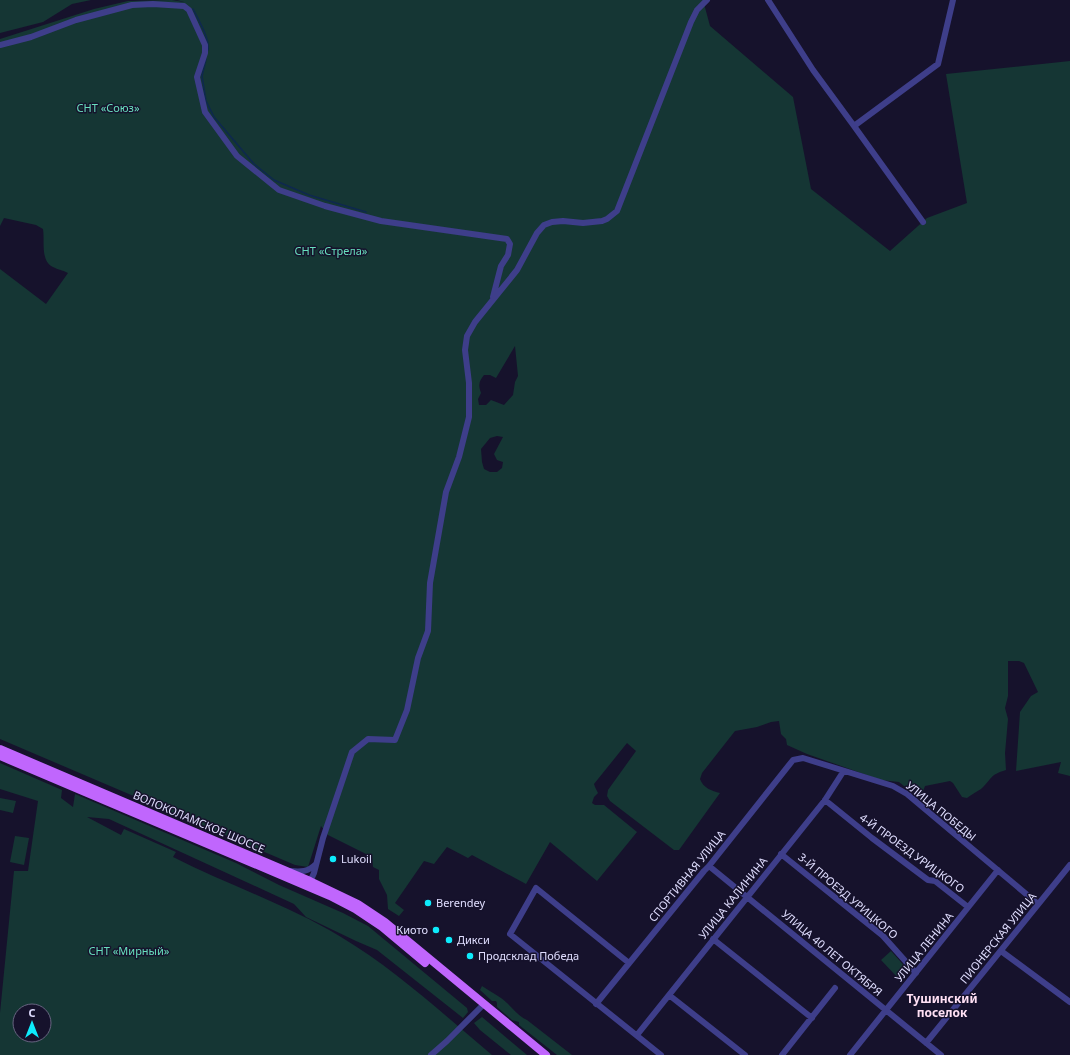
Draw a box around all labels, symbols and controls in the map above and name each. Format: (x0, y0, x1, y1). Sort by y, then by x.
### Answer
park label: СНТ «Союз» (76, 100, 140, 115)
park label: СНТ «Стрела» (295, 243, 368, 258)
street label: УЛИЦА ПОБЕДЫ (903, 778, 980, 844)
street label: ВОЛОКОЛАМСКОЕ ШОССЕ (131, 787, 267, 856)
street label: 4-Й ПРОЕЗД УРИЦКОГО (857, 809, 968, 896)
street label: СПОРТИВНАЯ УЛИЦА (645, 826, 729, 925)
street label: 3-Й ПРОЕЗД УРИЦКОГО (795, 849, 901, 942)
place label: Lukoil (341, 851, 372, 866)
street label: УЛИЦА КАЛИНИНА (695, 853, 771, 942)
marker: Lukoil (328, 854, 338, 864)
street label: ПИОНЕРСКАЯ УЛИЦА (956, 888, 1040, 986)
place label: Berendey (436, 895, 485, 910)
marker: Berendey (423, 898, 433, 908)
street label: УЛИЦА 40 ЛЕТ ОКТЯБРЯ (779, 906, 886, 999)
street label: УЛИЦА ЛЕНИНА (891, 908, 957, 985)
place label: Киото (396, 922, 428, 937)
marker: Киото (431, 925, 441, 935)
place label: Дикси (457, 932, 490, 947)
marker: Дикси (444, 935, 454, 945)
park label: СНТ «Мирный» (89, 943, 170, 958)
place label: Продсклад Победа (478, 948, 579, 963)
marker: Продсклад Победа (465, 951, 475, 961)
district label: Тушинский поселок (907, 990, 977, 1021)
north arrow (12, 1003, 52, 1043)
text: С (28, 1005, 36, 1020)

